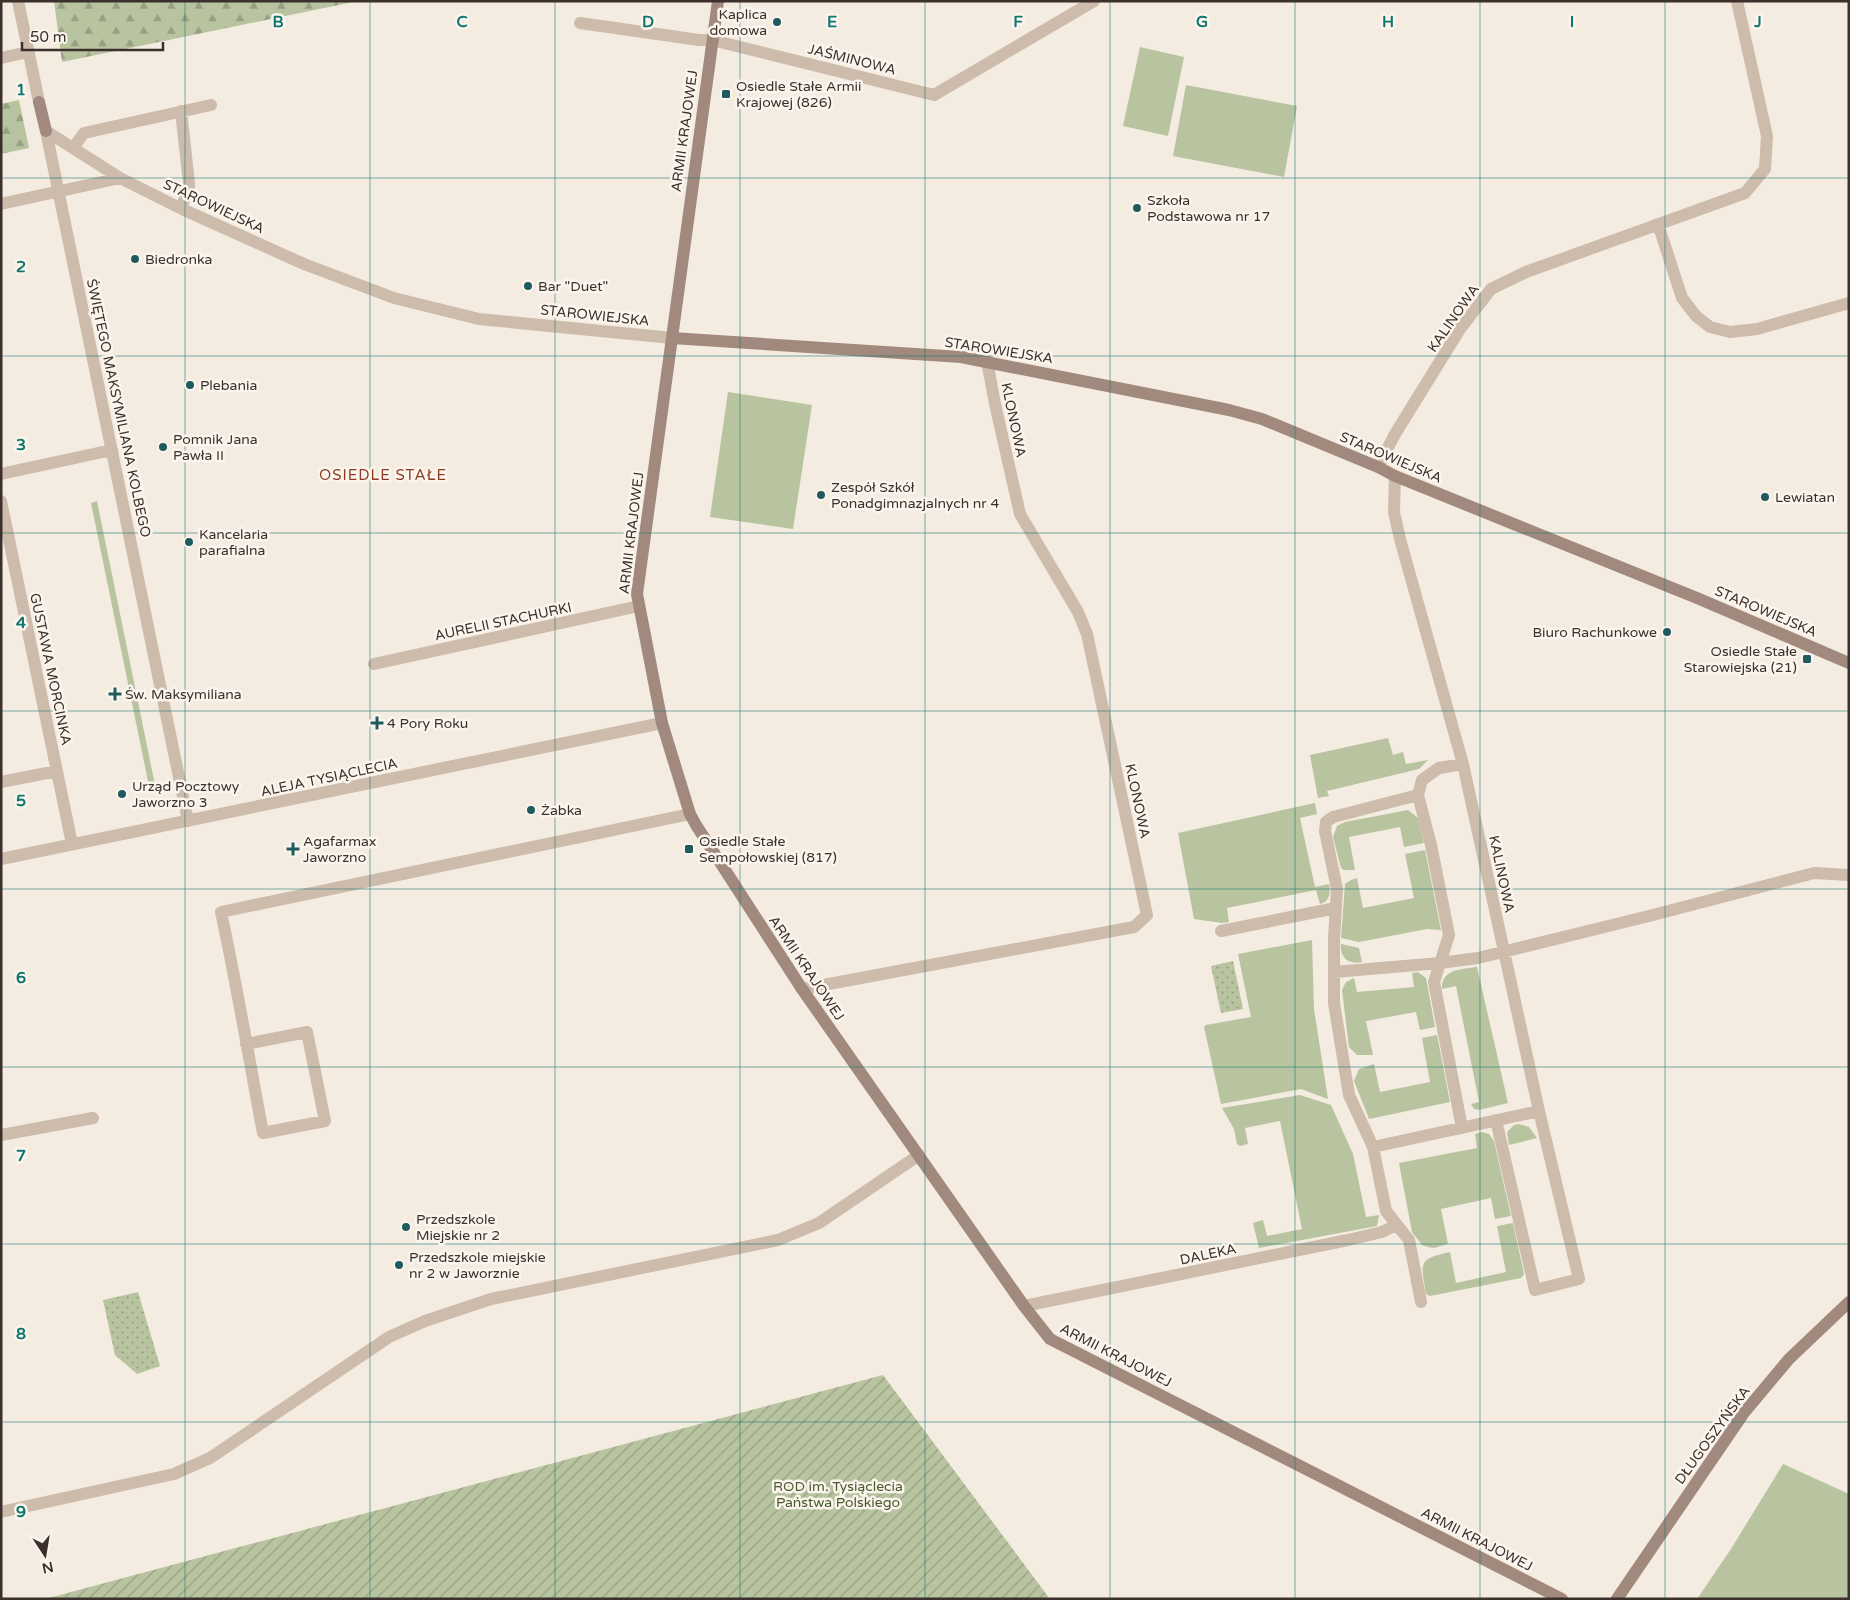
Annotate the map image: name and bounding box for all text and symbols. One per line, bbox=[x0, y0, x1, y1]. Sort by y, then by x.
place label: Kaplica domowa bbox=[710, 6, 767, 39]
text: B bbox=[272, 12, 284, 32]
text: C bbox=[456, 12, 468, 32]
text: D bbox=[642, 12, 654, 32]
text: E bbox=[827, 12, 837, 32]
text: F bbox=[1013, 12, 1023, 32]
text: G bbox=[1196, 12, 1208, 32]
text: H bbox=[1382, 12, 1394, 32]
text: I bbox=[1570, 12, 1574, 32]
text: J bbox=[1753, 12, 1762, 32]
marker: Kaplica domowa bbox=[771, 16, 783, 28]
scale bar bbox=[22, 20, 164, 52]
text: 50 m bbox=[30, 28, 67, 46]
street label: JAŚMINOWA bbox=[806, 40, 898, 79]
street label: ARMII KRAJOWEJ bbox=[668, 69, 701, 193]
place label: Osiedle Stałe Armii Krajowej (826) bbox=[736, 78, 862, 111]
text: 1 bbox=[16, 80, 26, 100]
marker: Osiedle Stałe Armii Krajowej (826) bbox=[720, 88, 732, 100]
street label: STAROWIEJSKA bbox=[161, 176, 267, 237]
place label: Szkoła Podstawowa nr 17 bbox=[1147, 192, 1270, 225]
marker: Szkoła Podstawowa nr 17 bbox=[1131, 202, 1143, 214]
place label: Biedronka bbox=[145, 251, 212, 268]
marker: Biedronka bbox=[129, 253, 141, 265]
text: 2 bbox=[16, 257, 26, 277]
street label: ŚWIĘTEGO MAKSYMILIANA KOLBEGO bbox=[83, 277, 154, 539]
place label: Bar "Duet" bbox=[538, 278, 608, 295]
marker: Bar "Duet" bbox=[522, 280, 534, 292]
street label: KALINOWA bbox=[1424, 281, 1483, 355]
street label: STAROWIEJSKA bbox=[540, 301, 650, 330]
street label: STAROWIEJSKA bbox=[944, 334, 1054, 367]
place label: Plebania bbox=[200, 377, 257, 394]
marker: Plebania bbox=[184, 379, 196, 391]
street label: KLONOWA bbox=[997, 381, 1030, 459]
street label: STAROWIEJSKA bbox=[1337, 428, 1444, 487]
place label: Pomnik Jana Pawła II bbox=[173, 431, 258, 464]
text: 3 bbox=[16, 435, 26, 455]
marker: Pomnik Jana Pawła II bbox=[157, 441, 169, 453]
district label: OSIEDLE STAŁE bbox=[319, 466, 447, 484]
street label: ARMII KRAJOWEJ bbox=[616, 471, 647, 595]
place label: Zespół Szkół Ponadgimnazjalnych nr 4 bbox=[831, 479, 999, 512]
marker: Zespół Szkół Ponadgimnazjalnych nr 4 bbox=[815, 489, 827, 501]
place label: Lewiatan bbox=[1775, 489, 1835, 506]
marker: Lewiatan bbox=[1759, 491, 1771, 503]
place label: Kancelaria parafialna bbox=[199, 526, 268, 559]
marker: Kancelaria parafialna bbox=[183, 536, 195, 548]
street label: STAROWIEJSKA bbox=[1712, 582, 1819, 641]
street label: GUSTAWA MORCINKA bbox=[26, 592, 75, 747]
street label: AURELII STACHURKI bbox=[433, 599, 573, 644]
text: 4 bbox=[16, 613, 26, 633]
place label: Biuro Rachunkowe bbox=[1532, 624, 1657, 641]
marker: Biuro Rachunkowe bbox=[1661, 626, 1673, 638]
place label: Osiedle Stałe Starowiejska (21) bbox=[1684, 643, 1797, 676]
marker: Osiedle Stałe Starowiejska (21) bbox=[1801, 653, 1813, 665]
place label: Św. Maksymiliana bbox=[125, 686, 242, 703]
marker: Św. Maksymiliana bbox=[109, 688, 121, 700]
place label: 4 Pory Roku bbox=[387, 715, 468, 732]
marker: 4 Pory Roku bbox=[371, 717, 383, 729]
street label: ALEJA TYSIĄCLECIA bbox=[259, 755, 399, 800]
street label: KLONOWA bbox=[1121, 762, 1154, 840]
place label: Urząd Pocztowy Jaworzno 3 bbox=[132, 778, 240, 811]
marker: Urząd Pocztowy Jaworzno 3 bbox=[116, 788, 128, 800]
text: 5 bbox=[16, 791, 26, 811]
place label: Żabka bbox=[541, 802, 582, 819]
marker: Żabka bbox=[525, 804, 537, 816]
place label: Agafarmax Jaworzno bbox=[303, 833, 376, 866]
place label: Osiedle Stałe Sempołowskiej (817) bbox=[699, 833, 837, 866]
street label: KALINOWA bbox=[1485, 834, 1518, 914]
marker: Agafarmax Jaworzno bbox=[287, 843, 299, 855]
marker: Osiedle Stałe Sempołowskiej (817) bbox=[683, 843, 695, 855]
street label: ARMII KRAJOWEJ bbox=[765, 913, 848, 1024]
text: 6 bbox=[16, 968, 26, 988]
text: 7 bbox=[16, 1146, 26, 1166]
place label: Przedszkole Miejskie nr 2 bbox=[416, 1211, 500, 1244]
marker: Przedszkole Miejskie nr 2 bbox=[400, 1221, 412, 1233]
street label: DALEKA bbox=[1178, 1240, 1238, 1269]
place label: Przedszkole miejskie nr 2 w Jaworznie bbox=[409, 1249, 546, 1282]
marker: Przedszkole miejskie nr 2 w Jaworznie bbox=[393, 1259, 405, 1271]
street label: ARMII KRAJOWEJ bbox=[1057, 1320, 1174, 1391]
text: 8 bbox=[16, 1324, 26, 1344]
street label: DŁUGOSZYŃSKA bbox=[1671, 1383, 1754, 1488]
park label: ROD im. Tysiąclecia Państwa Polskiego bbox=[773, 1478, 903, 1511]
text: 9 bbox=[16, 1502, 26, 1522]
street label: ARMII KRAJOWEJ bbox=[1418, 1504, 1535, 1575]
north arrow bbox=[20, 1530, 70, 1580]
text: N bbox=[40, 1558, 55, 1577]

